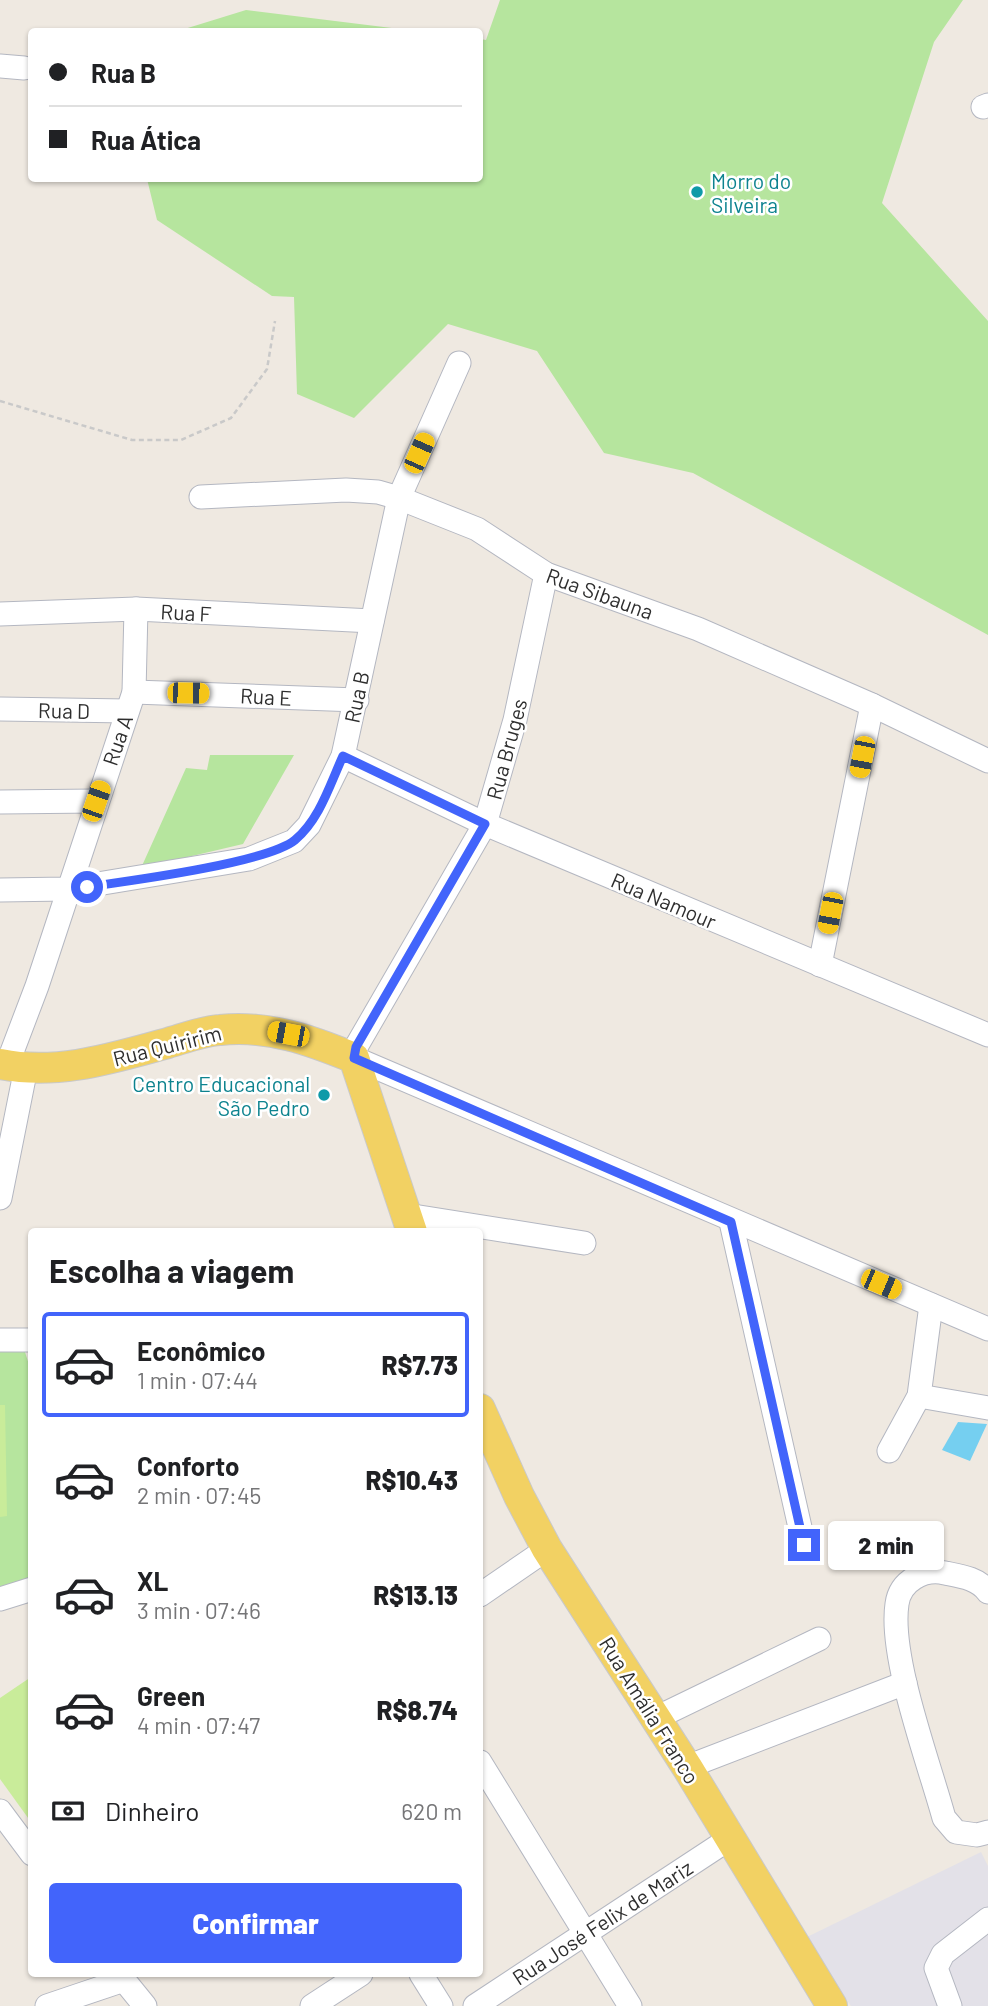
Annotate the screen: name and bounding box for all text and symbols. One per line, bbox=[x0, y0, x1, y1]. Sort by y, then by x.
text: Rua B bbox=[91, 57, 156, 88]
text: Rua Ática bbox=[91, 124, 201, 155]
place label: Morro do Silveira bbox=[711, 168, 791, 217]
marker: Morro do Silveira bbox=[689, 184, 705, 200]
car bbox=[401, 430, 438, 476]
street label: Rua Sibauna bbox=[543, 562, 657, 624]
street label: Rua F bbox=[160, 598, 212, 626]
street label: Rua B bbox=[338, 669, 374, 725]
car bbox=[167, 682, 210, 704]
street label: Rua E bbox=[240, 682, 292, 710]
street label: Rua Bruges bbox=[481, 696, 531, 802]
street label: Rua D bbox=[38, 697, 90, 723]
street label: Rua A bbox=[97, 711, 137, 769]
car bbox=[848, 734, 877, 780]
car bbox=[80, 778, 113, 824]
street label: Rua Namour bbox=[608, 867, 721, 933]
route start bbox=[71, 871, 103, 903]
car bbox=[816, 890, 845, 936]
street label: Rua Quiririm bbox=[110, 1019, 224, 1071]
car bbox=[266, 1020, 311, 1048]
place label: Centro Educacional São Pedro bbox=[132, 1071, 310, 1120]
marker: Centro Educacional São Pedro bbox=[316, 1087, 332, 1103]
text: Escolha a viagem bbox=[49, 1251, 294, 1289]
car bbox=[858, 1266, 905, 1302]
icon: car bbox=[53, 1333, 116, 1396]
text: Econômico bbox=[137, 1335, 266, 1366]
text: R$7.73 bbox=[382, 1349, 458, 1380]
text: 1 min · 07:44 bbox=[137, 1366, 258, 1394]
icon: car bbox=[53, 1448, 116, 1511]
text: Conforto bbox=[137, 1450, 240, 1481]
text: R$10.43 bbox=[366, 1464, 458, 1495]
text: 2 min · 07:45 bbox=[137, 1481, 261, 1509]
callout: 2 min bbox=[828, 1520, 944, 1570]
route end bbox=[788, 1529, 820, 1561]
text: 2 min bbox=[858, 1531, 914, 1559]
icon: car bbox=[53, 1563, 116, 1626]
text: XL bbox=[137, 1565, 168, 1596]
text: R$13.13 bbox=[373, 1579, 458, 1610]
text: 3 min · 07:46 bbox=[137, 1596, 261, 1624]
street label: Rua Amália Franco bbox=[595, 1632, 705, 1788]
icon: car bbox=[53, 1678, 116, 1741]
text: Green bbox=[137, 1680, 205, 1711]
text: R$8.74 bbox=[377, 1694, 458, 1725]
text: 4 min · 07:47 bbox=[137, 1711, 260, 1739]
icon: cash bbox=[49, 1792, 87, 1830]
text: Dinheiro bbox=[105, 1795, 200, 1826]
text: 620 m bbox=[401, 1797, 462, 1825]
street label: Rua José Felix de Mariz bbox=[507, 1854, 697, 1990]
button: Confirmar bbox=[49, 1883, 462, 1963]

